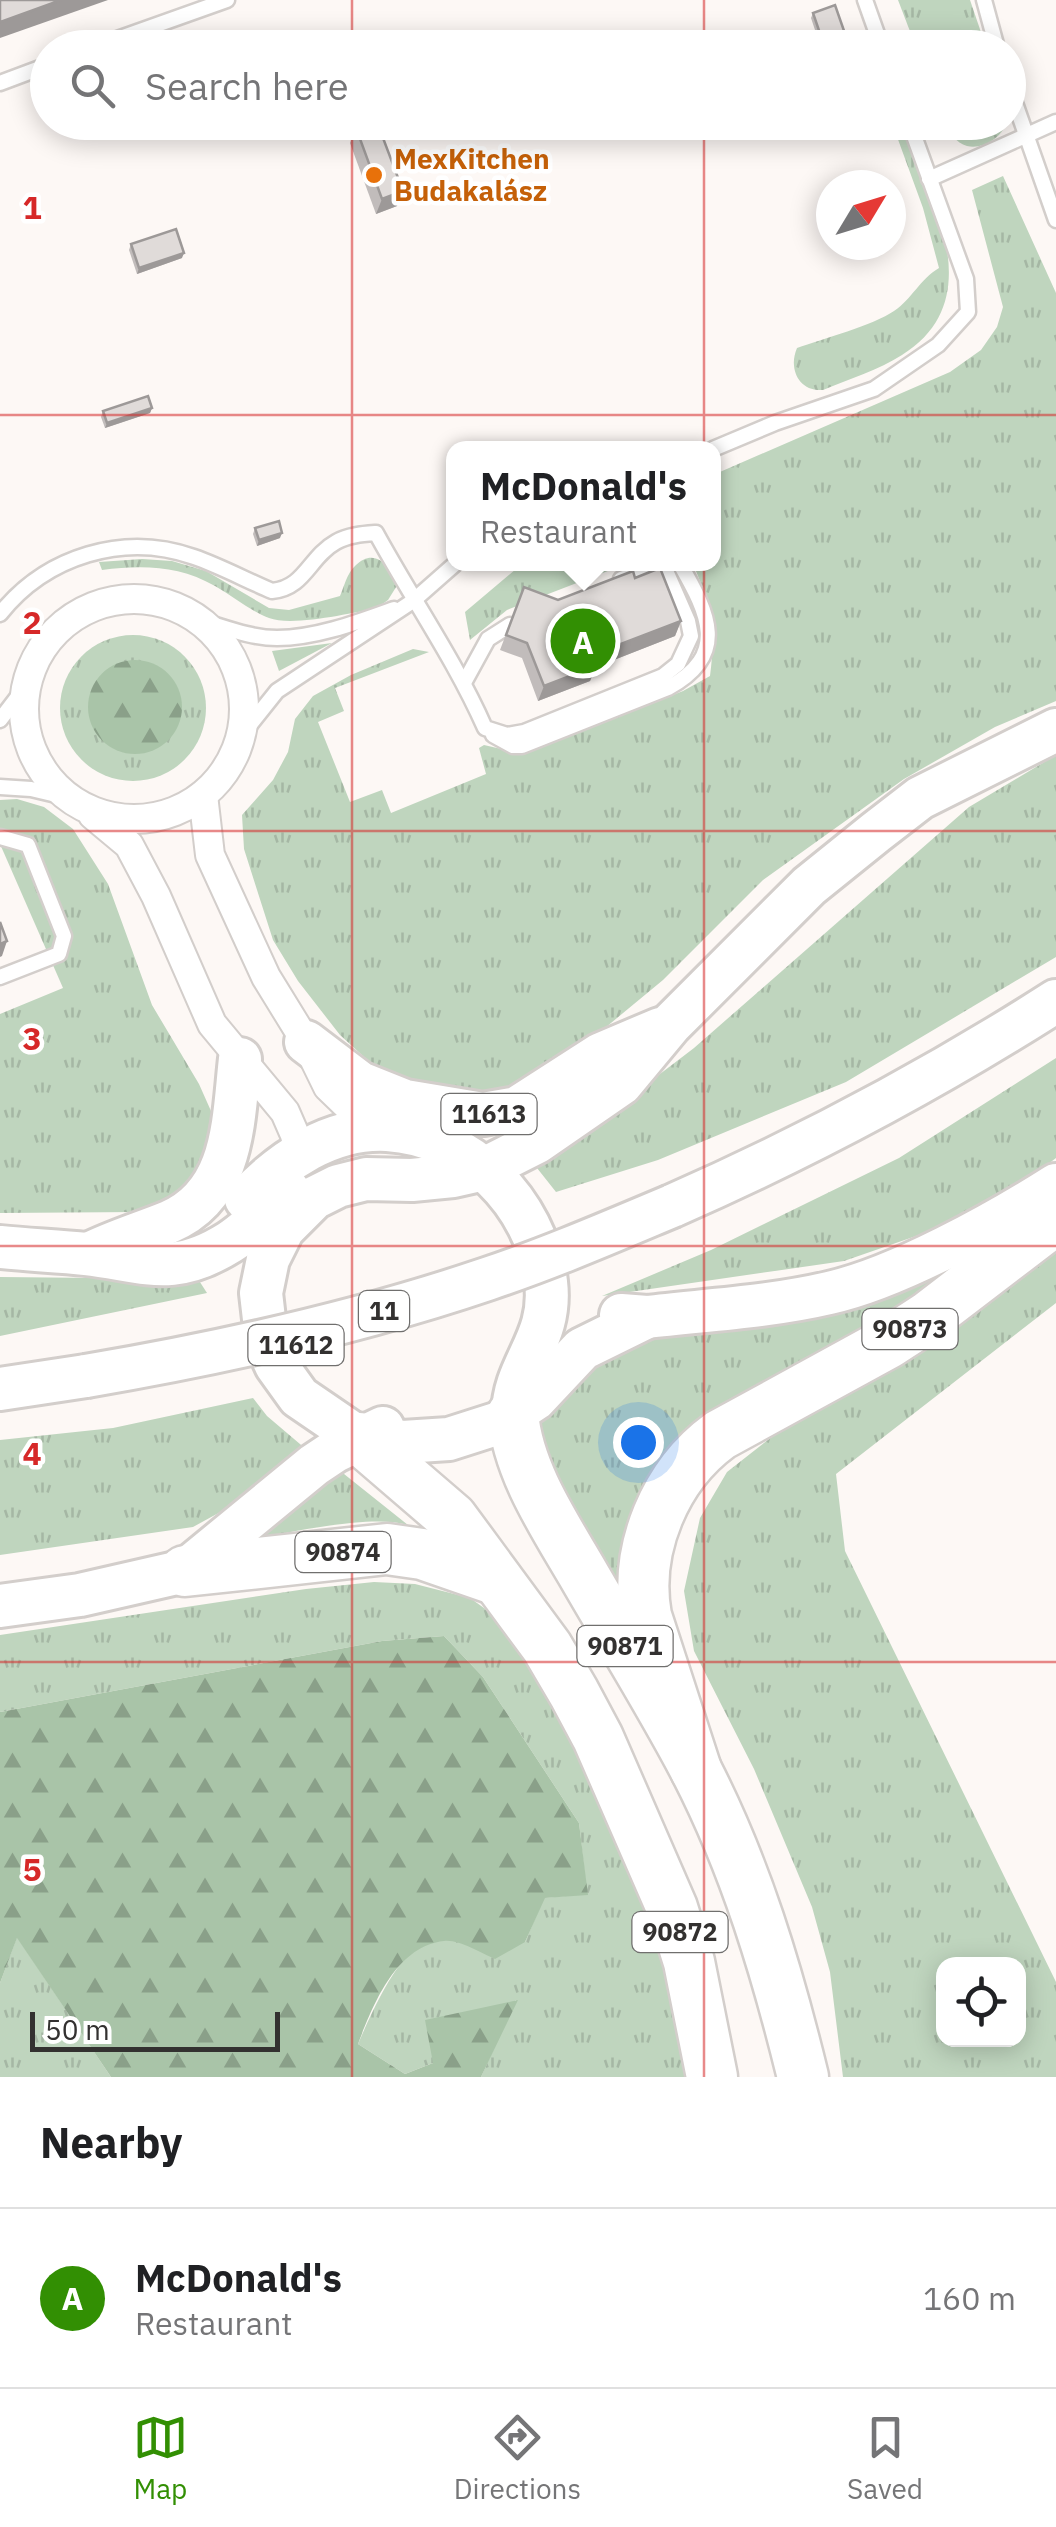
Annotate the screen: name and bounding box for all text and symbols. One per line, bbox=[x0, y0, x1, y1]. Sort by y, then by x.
search box bbox=[30, 30, 1026, 140]
icon: search bbox=[65, 58, 120, 113]
text: Search here bbox=[145, 61, 349, 110]
place label: MexKitchen Budakalász bbox=[394, 140, 550, 209]
marker: MexKitchen Budakalász bbox=[363, 164, 385, 186]
north arrow bbox=[816, 170, 906, 260]
text: 1 bbox=[22, 186, 42, 228]
popup bbox=[446, 441, 721, 571]
text: McDonald's bbox=[480, 461, 687, 510]
text: Restaurant bbox=[480, 510, 638, 552]
text: 2 bbox=[22, 601, 42, 643]
pin: A bbox=[550, 604, 616, 678]
text: 3 bbox=[22, 1017, 42, 1059]
road number: 11613 bbox=[442, 1094, 536, 1134]
road number: 11 bbox=[359, 1291, 409, 1331]
road number: 90873 bbox=[862, 1309, 958, 1349]
road number: 11612 bbox=[248, 1325, 344, 1365]
your location bbox=[613, 1417, 664, 1468]
text: 4 bbox=[22, 1432, 42, 1474]
road number: 90874 bbox=[296, 1532, 390, 1572]
road number: 90871 bbox=[578, 1626, 672, 1666]
text: 5 bbox=[22, 1848, 42, 1890]
road number: 90872 bbox=[632, 1912, 728, 1952]
map controls bbox=[936, 1957, 1026, 2047]
button: locate bbox=[936, 1957, 1026, 2047]
scale bar bbox=[30, 2007, 280, 2052]
text: 50 m bbox=[45, 2011, 110, 2048]
text: Nearby bbox=[40, 2115, 182, 2170]
text: McDonald's bbox=[135, 2253, 342, 2302]
text: A bbox=[62, 2277, 83, 2319]
text: 160 m bbox=[923, 2277, 1016, 2319]
text: Restaurant bbox=[135, 2302, 293, 2344]
tab: Map bbox=[133, 2410, 188, 2507]
tab: Directions bbox=[454, 2410, 581, 2507]
tab: Saved bbox=[847, 2410, 923, 2507]

